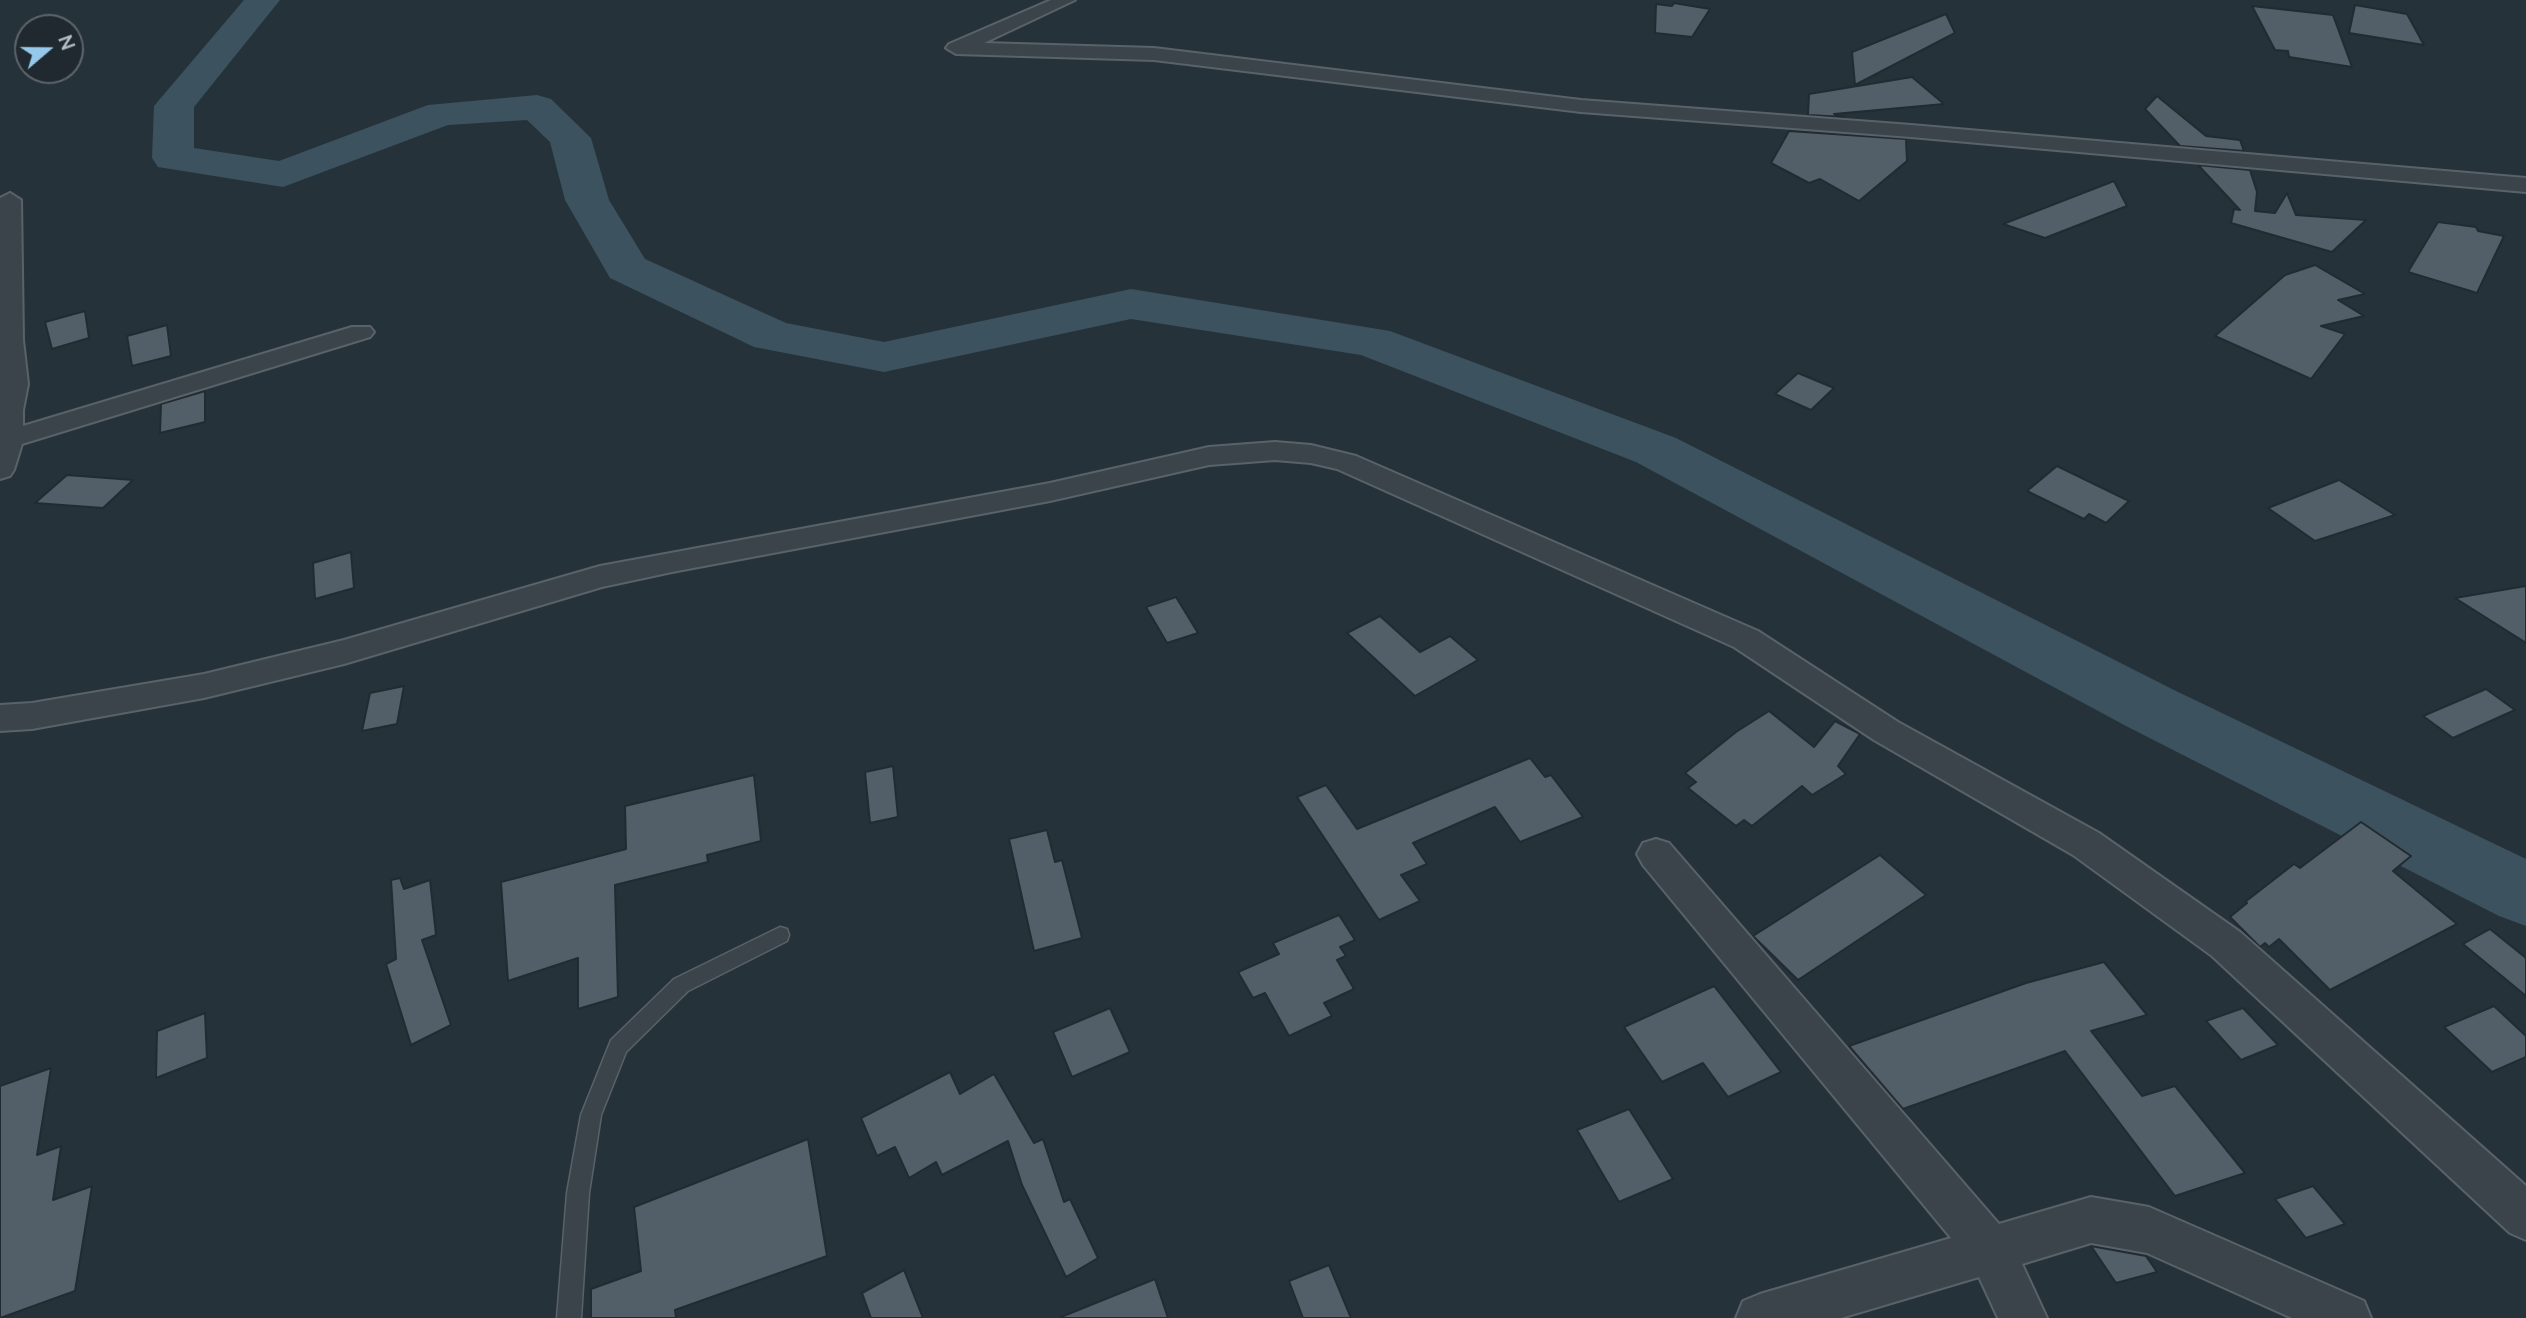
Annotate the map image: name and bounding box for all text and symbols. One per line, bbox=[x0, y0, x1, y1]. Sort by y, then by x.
north arrow bbox=[14, 14, 84, 84]
text: N bbox=[53, 32, 81, 53]

